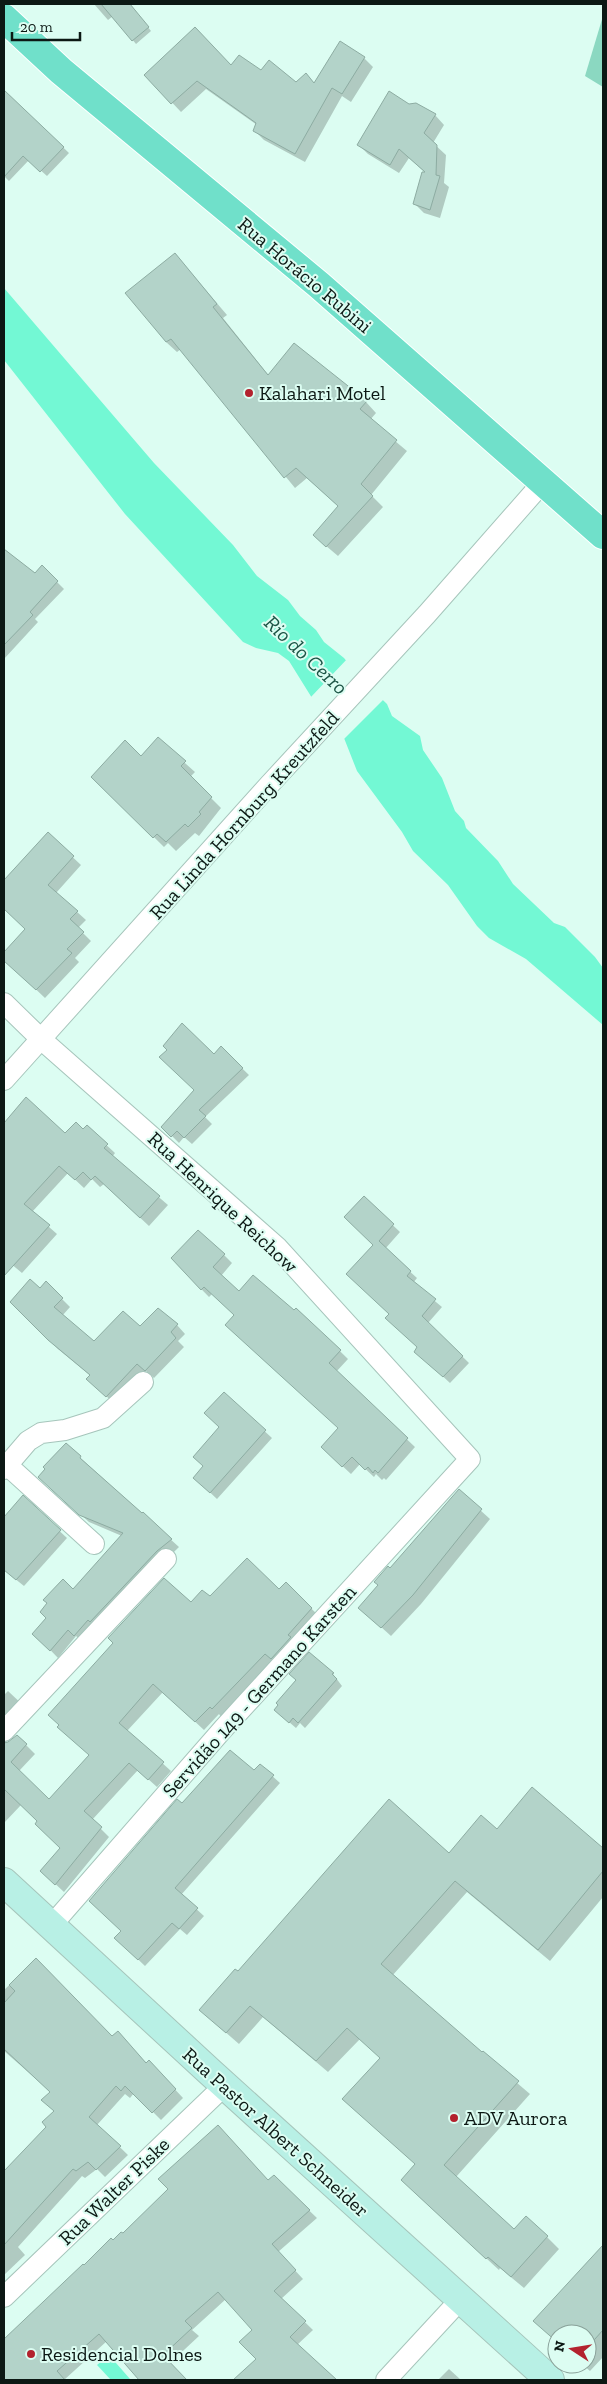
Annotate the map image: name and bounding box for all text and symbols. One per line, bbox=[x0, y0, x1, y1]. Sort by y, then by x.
scale bar bbox=[12, 10, 80, 42]
text: 20 m bbox=[20, 18, 53, 36]
street label: Rua Horácio Rubini bbox=[233, 212, 377, 338]
place label: Kalahari Motel bbox=[259, 381, 385, 405]
marker: Kalahari Motel bbox=[243, 387, 255, 399]
water label: Rio do Cerro bbox=[259, 610, 353, 700]
street label: Rua Linda Hornburg Kreutzfeld bbox=[144, 706, 344, 924]
street label: Rua Henrique Reichow bbox=[143, 1126, 303, 1278]
street label: Servidão 149 - Germano Karsten bbox=[157, 1579, 361, 1802]
street label: Rua Pastor Albert Schneider bbox=[178, 2042, 374, 2222]
place label: ADV Aurora bbox=[464, 2106, 568, 2130]
marker: ADV Aurora bbox=[448, 2112, 460, 2124]
street label: Rua Walter Piske bbox=[54, 2132, 174, 2250]
north arrow bbox=[547, 2324, 597, 2374]
text: N bbox=[550, 2339, 569, 2353]
place label: Residencial Dolnes bbox=[41, 2342, 202, 2366]
marker: Residencial Dolnes bbox=[25, 2348, 37, 2360]

